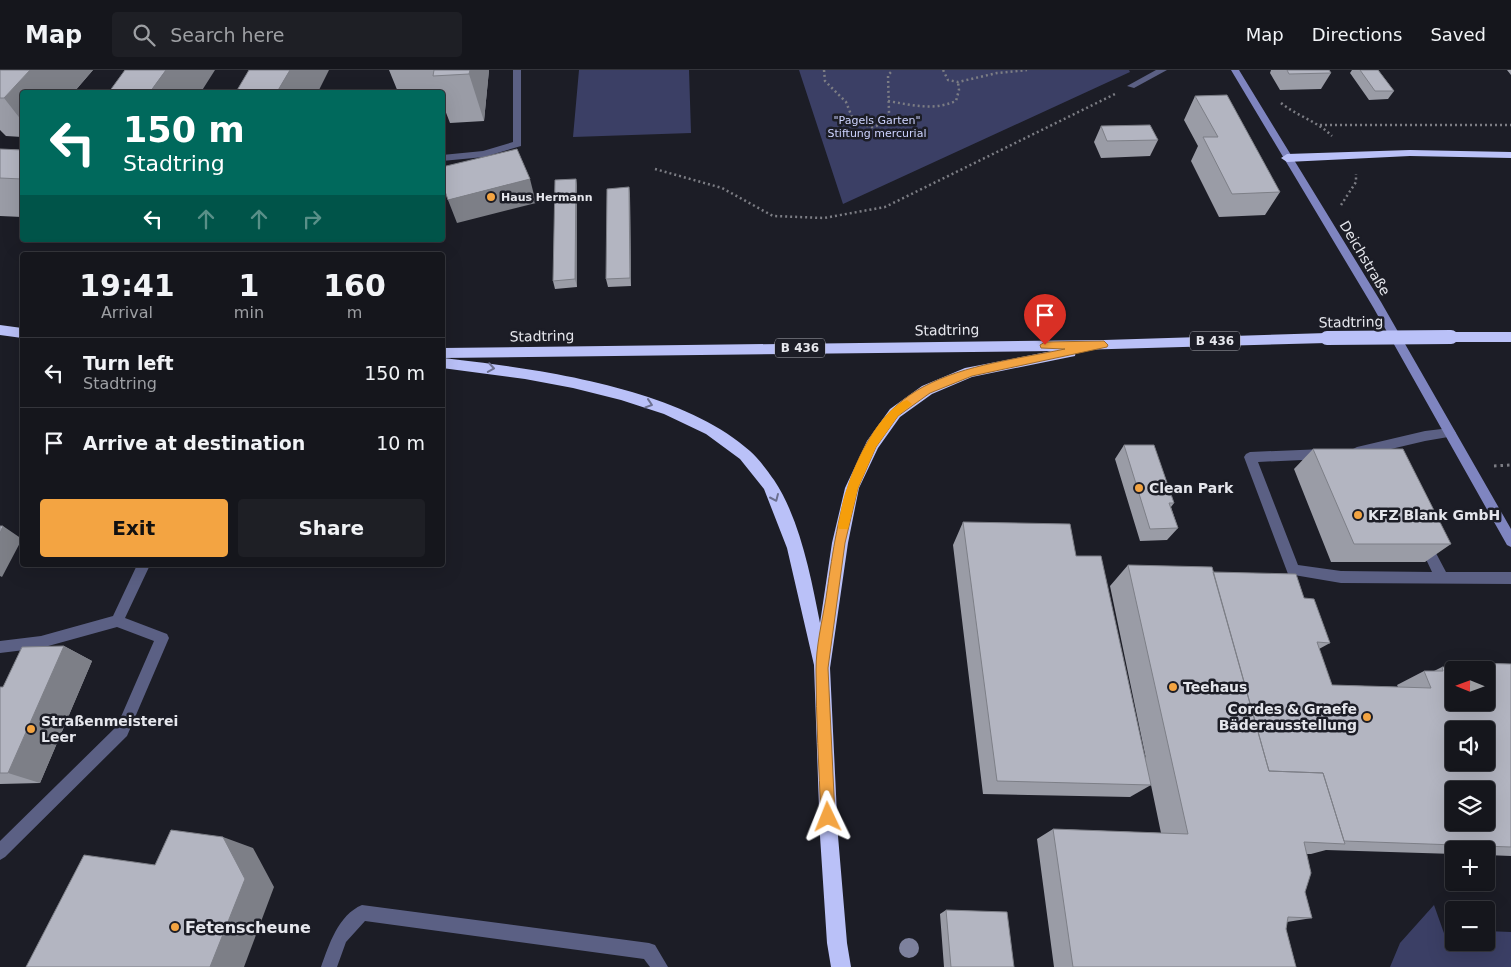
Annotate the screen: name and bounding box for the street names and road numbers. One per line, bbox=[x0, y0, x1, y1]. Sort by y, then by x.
street label: Deichstraße bbox=[1336, 218, 1394, 298]
street label: Stadtring bbox=[1318, 313, 1384, 331]
street label: Stadtring bbox=[914, 321, 980, 339]
street label: Stadtring bbox=[509, 327, 575, 345]
road number: B 436 bbox=[1190, 332, 1240, 350]
road number: B 436 bbox=[775, 338, 825, 358]

